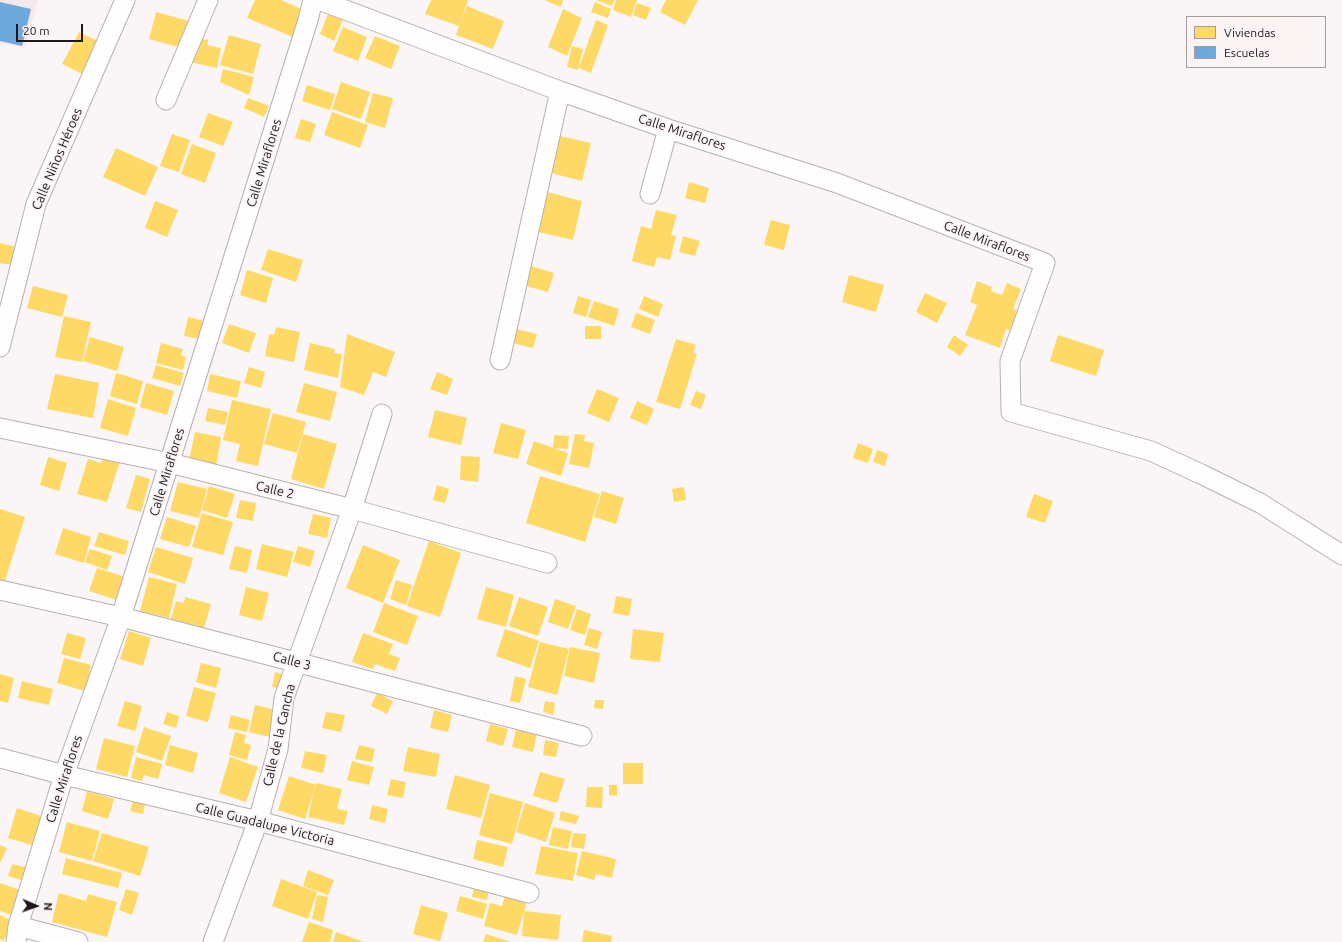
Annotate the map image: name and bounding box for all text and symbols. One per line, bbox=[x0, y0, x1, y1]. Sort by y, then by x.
scale bar bbox=[18, 16, 85, 42]
legend bbox=[1186, 16, 1326, 68]
text: 20 m bbox=[23, 24, 50, 37]
text: Viviendas bbox=[1224, 26, 1276, 39]
text: Escuelas bbox=[1224, 46, 1270, 59]
street label: Calle Niños Héroes bbox=[28, 106, 86, 212]
street label: Calle Miraflores bbox=[636, 110, 728, 154]
street label: Calle Miraflores bbox=[243, 117, 285, 209]
street label: Calle Miraflores bbox=[942, 217, 1032, 265]
street label: Calle Miraflores bbox=[146, 426, 188, 518]
street label: Calle 2 bbox=[254, 478, 296, 502]
street label: Calle 3 bbox=[271, 648, 313, 674]
street label: Calle de la Cancha bbox=[260, 682, 298, 788]
street label: Calle Miraflores bbox=[42, 733, 86, 825]
street label: Calle Guadalupe Victoria bbox=[194, 799, 336, 849]
north arrow bbox=[16, 886, 56, 926]
text: N bbox=[42, 902, 54, 911]

